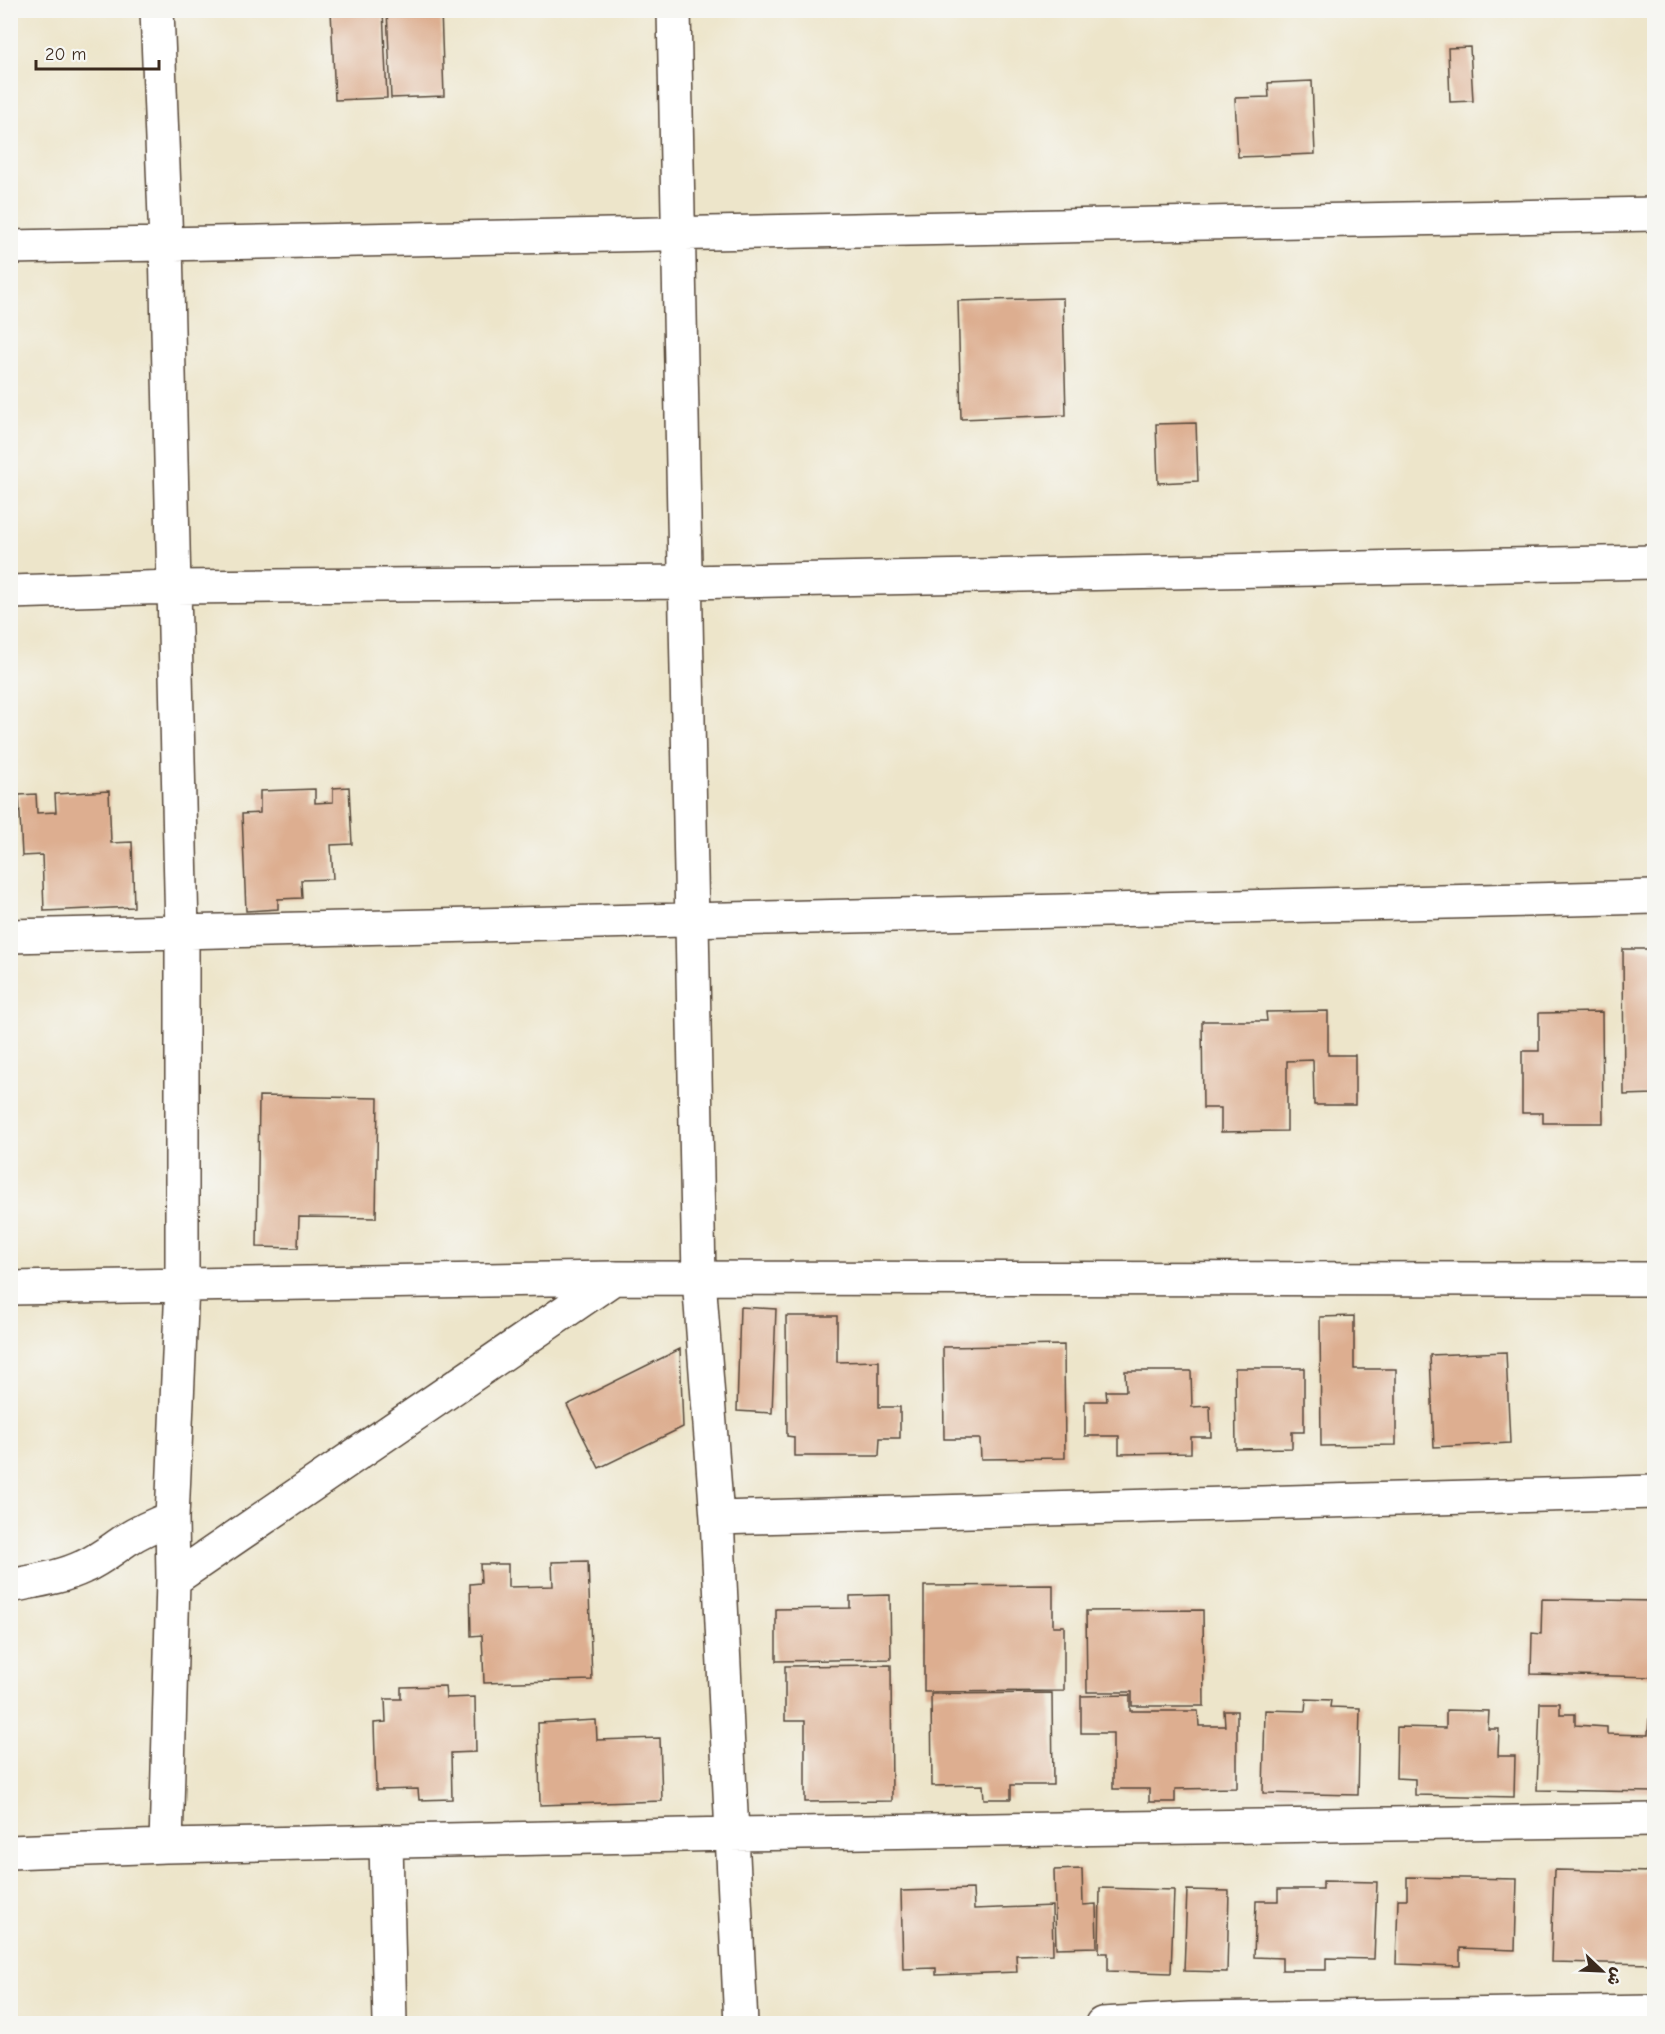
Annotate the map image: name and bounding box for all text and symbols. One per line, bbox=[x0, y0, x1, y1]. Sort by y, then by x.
scale bar bbox=[36, 33, 159, 71]
text: 20 m bbox=[45, 44, 86, 65]
north arrow bbox=[1572, 1941, 1632, 2001]
text: ش bbox=[1603, 1965, 1627, 1988]

